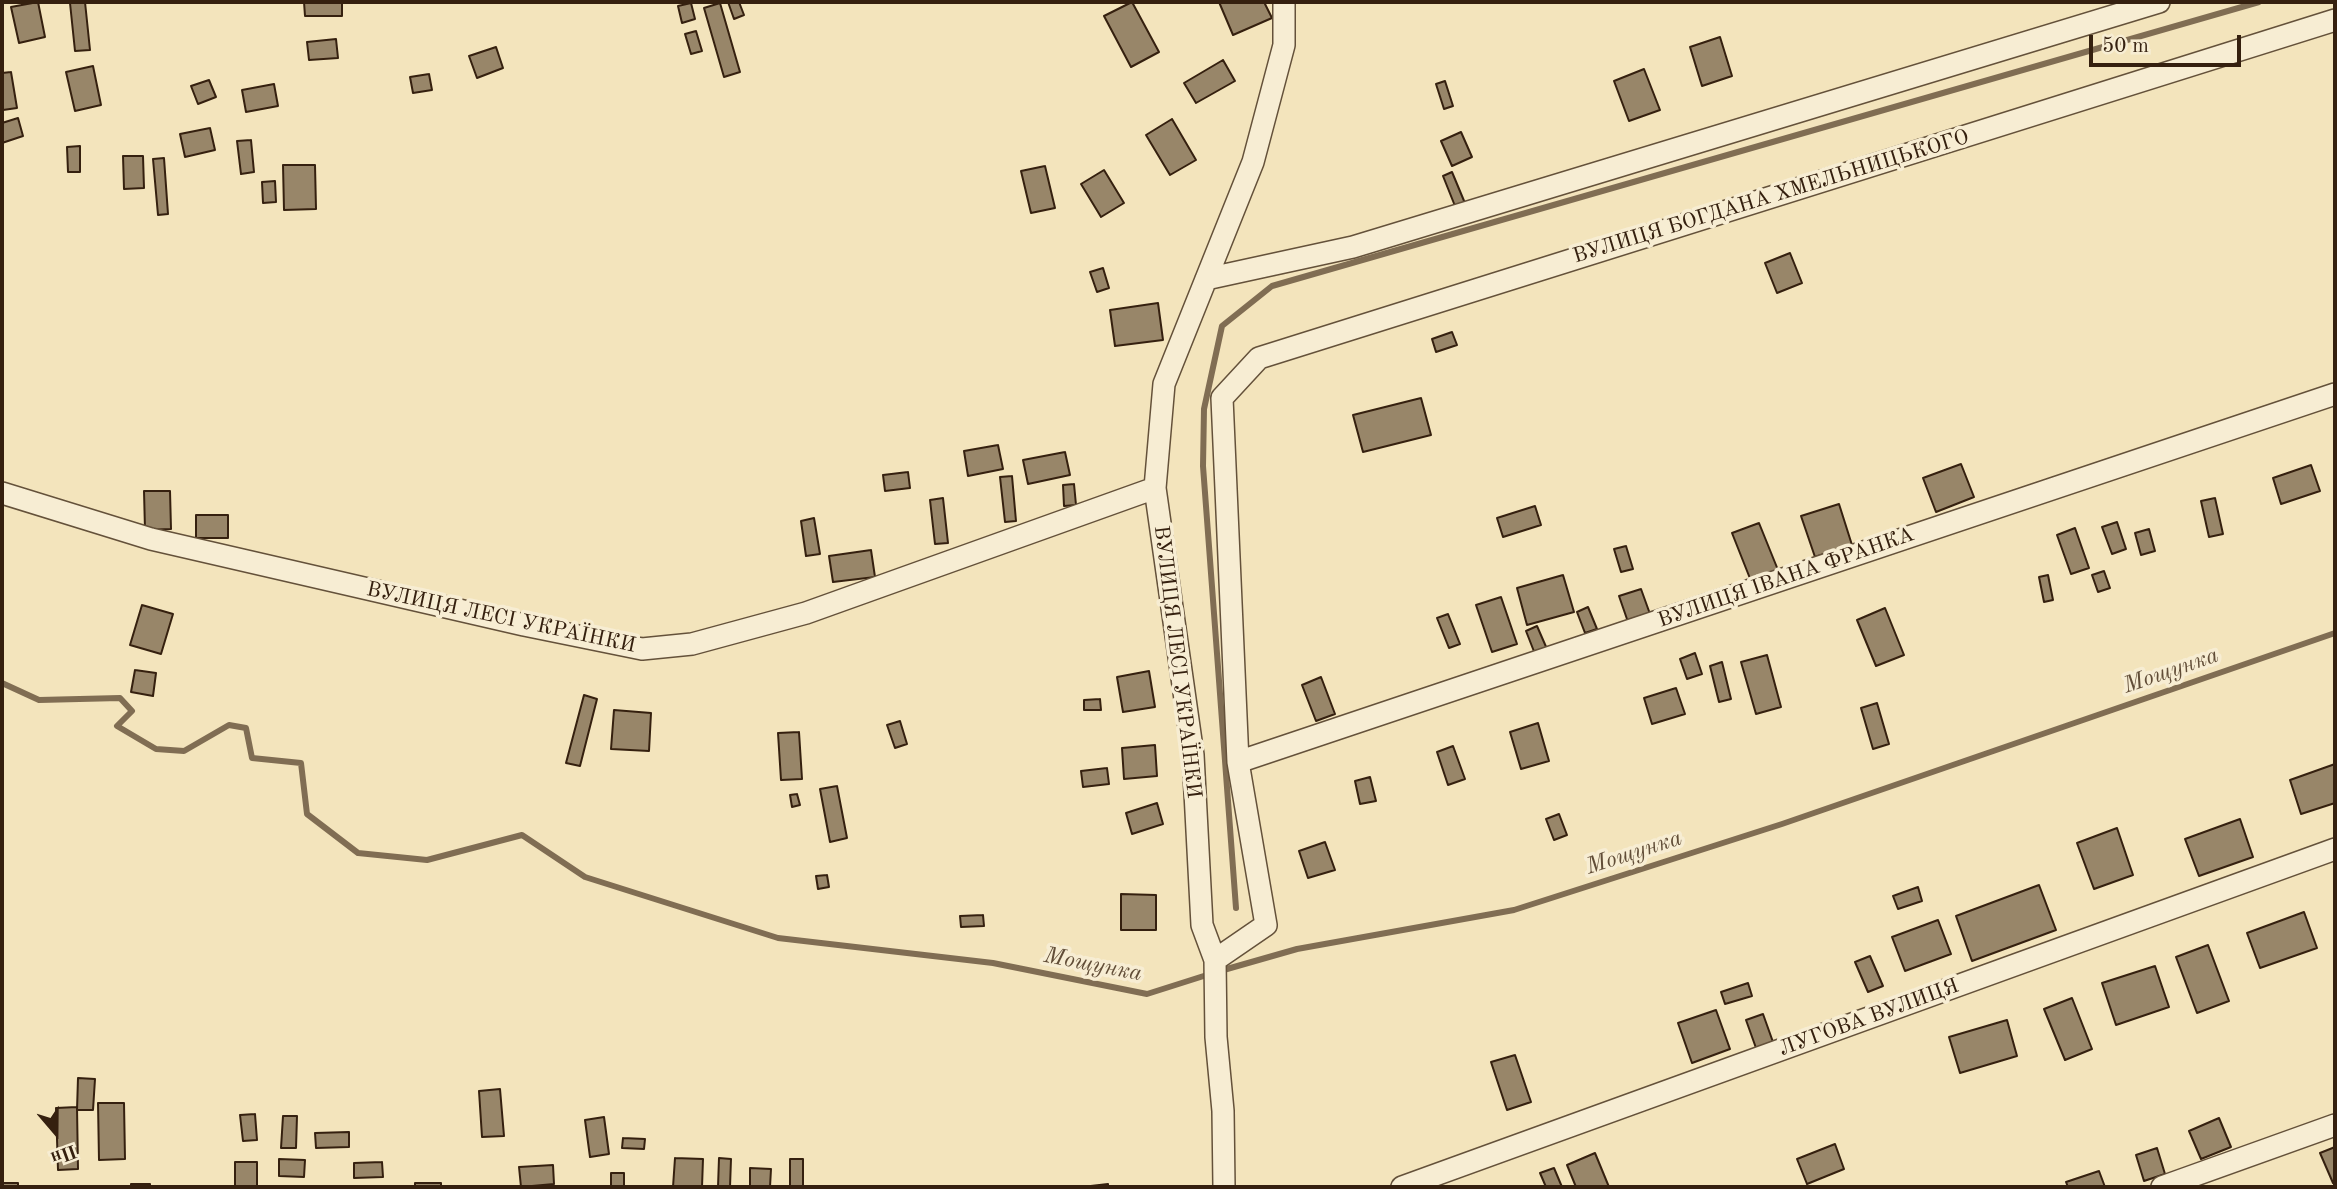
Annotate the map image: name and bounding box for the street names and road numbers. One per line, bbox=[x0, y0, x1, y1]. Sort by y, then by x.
street label: ВУЛИЦЯ БОГДАНА ХМЕЛЬНИЦЬКОГО bbox=[1570, 125, 1972, 269]
street label: ВУЛИЦЯ ІВАНА ФРАНКА bbox=[1655, 522, 1917, 634]
street label: ВУЛИЦЯ ЛЕСІ УКРАЇНКИ bbox=[1148, 524, 1206, 800]
street label: ВУЛИЦЯ ЛЕСІ УКРАЇНКИ bbox=[364, 577, 638, 659]
street label: ЛУГОВА ВУЛИЦЯ bbox=[1776, 974, 1962, 1062]

